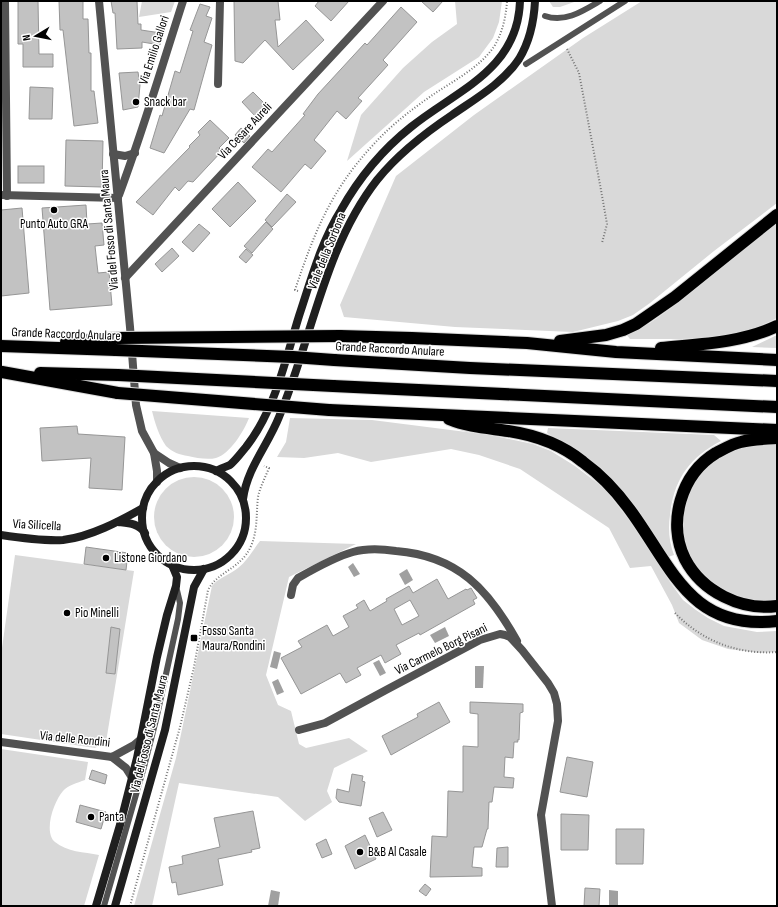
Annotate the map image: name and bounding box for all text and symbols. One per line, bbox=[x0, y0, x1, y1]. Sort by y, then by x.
street label: Via Emilio Gallori bbox=[135, 13, 173, 87]
north arrow bbox=[16, 16, 56, 56]
text: N bbox=[20, 34, 34, 42]
place label: Snack bar bbox=[144, 94, 187, 110]
marker: Snack bar bbox=[131, 97, 141, 107]
street label: Via Cesare Aureli bbox=[215, 99, 275, 163]
street label: Via del Fosso di Santa Maura bbox=[96, 169, 122, 291]
marker: Punto Auto GRA bbox=[49, 205, 59, 215]
street label: Viale della Sorbona bbox=[304, 210, 350, 292]
place label: Punto Auto GRA bbox=[20, 216, 89, 232]
street label: Grande Raccordo Anulare bbox=[11, 324, 121, 344]
street label: Grande Raccordo Anulare bbox=[335, 338, 445, 360]
street label: Via Silicella bbox=[12, 516, 62, 534]
place label: Listone Giordano bbox=[114, 550, 187, 566]
marker: Listone Giordano bbox=[101, 553, 111, 563]
place label: Pio Minelli bbox=[75, 605, 119, 621]
marker: Pio Minelli bbox=[62, 608, 72, 618]
street label: Via Carmelo Borg Pisani bbox=[392, 620, 490, 678]
place label: Fosso Santa Maura/Rondini bbox=[202, 623, 265, 654]
marker: Fosso Santa Maura/Rondini bbox=[189, 633, 199, 643]
street label: Via del Fosso di Santa Maura bbox=[127, 673, 171, 795]
street label: Via delle Rondini bbox=[39, 727, 111, 751]
place label: Panta bbox=[99, 809, 124, 825]
marker: Panta bbox=[86, 812, 96, 822]
place label: B&B Al Casale bbox=[368, 844, 427, 860]
marker: B&B Al Casale bbox=[355, 847, 365, 857]

